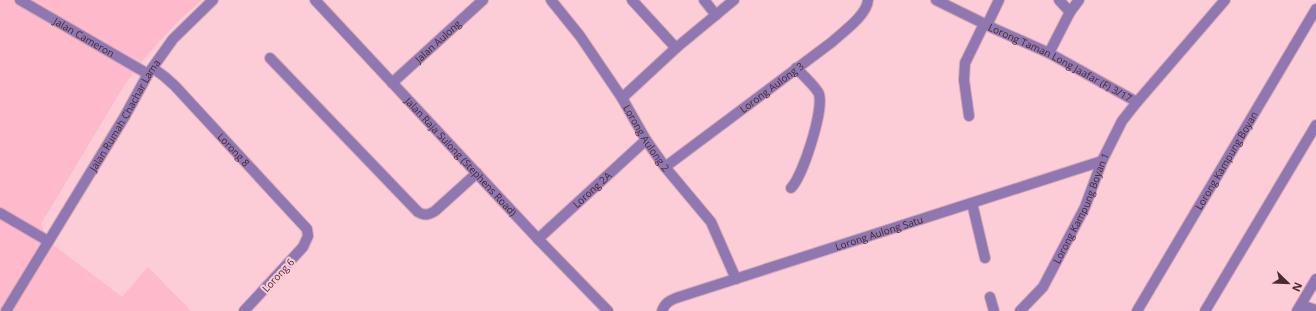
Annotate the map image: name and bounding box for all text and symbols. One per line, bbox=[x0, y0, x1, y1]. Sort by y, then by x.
street label: Jalan Cameron bbox=[50, 13, 117, 60]
street label: Jalan Aulong bbox=[411, 16, 464, 67]
street label: Lorong Taman Long Jaafar (F) 3/17 bbox=[986, 20, 1135, 105]
street label: Jalan Rumah Chachar Lama bbox=[86, 56, 163, 175]
street label: Lorong Aulong 3 bbox=[737, 59, 807, 116]
street label: Jalan Raja Sulong (Stephens Road) bbox=[401, 93, 520, 219]
street label: Lorong Aulong 2 bbox=[620, 102, 673, 175]
street label: Lorong Kampung Boyan bbox=[1192, 109, 1261, 212]
street label: Lorong 8 bbox=[215, 130, 253, 170]
street label: Lorong Kampung Boyan 1 bbox=[1050, 150, 1112, 266]
street label: Lorong 2A bbox=[570, 168, 615, 211]
street label: Lorong Aulong Satu bbox=[833, 212, 925, 253]
street label: Lorong 6 bbox=[259, 255, 297, 295]
north arrow bbox=[1268, 263, 1308, 303]
text: N bbox=[1289, 280, 1306, 294]

